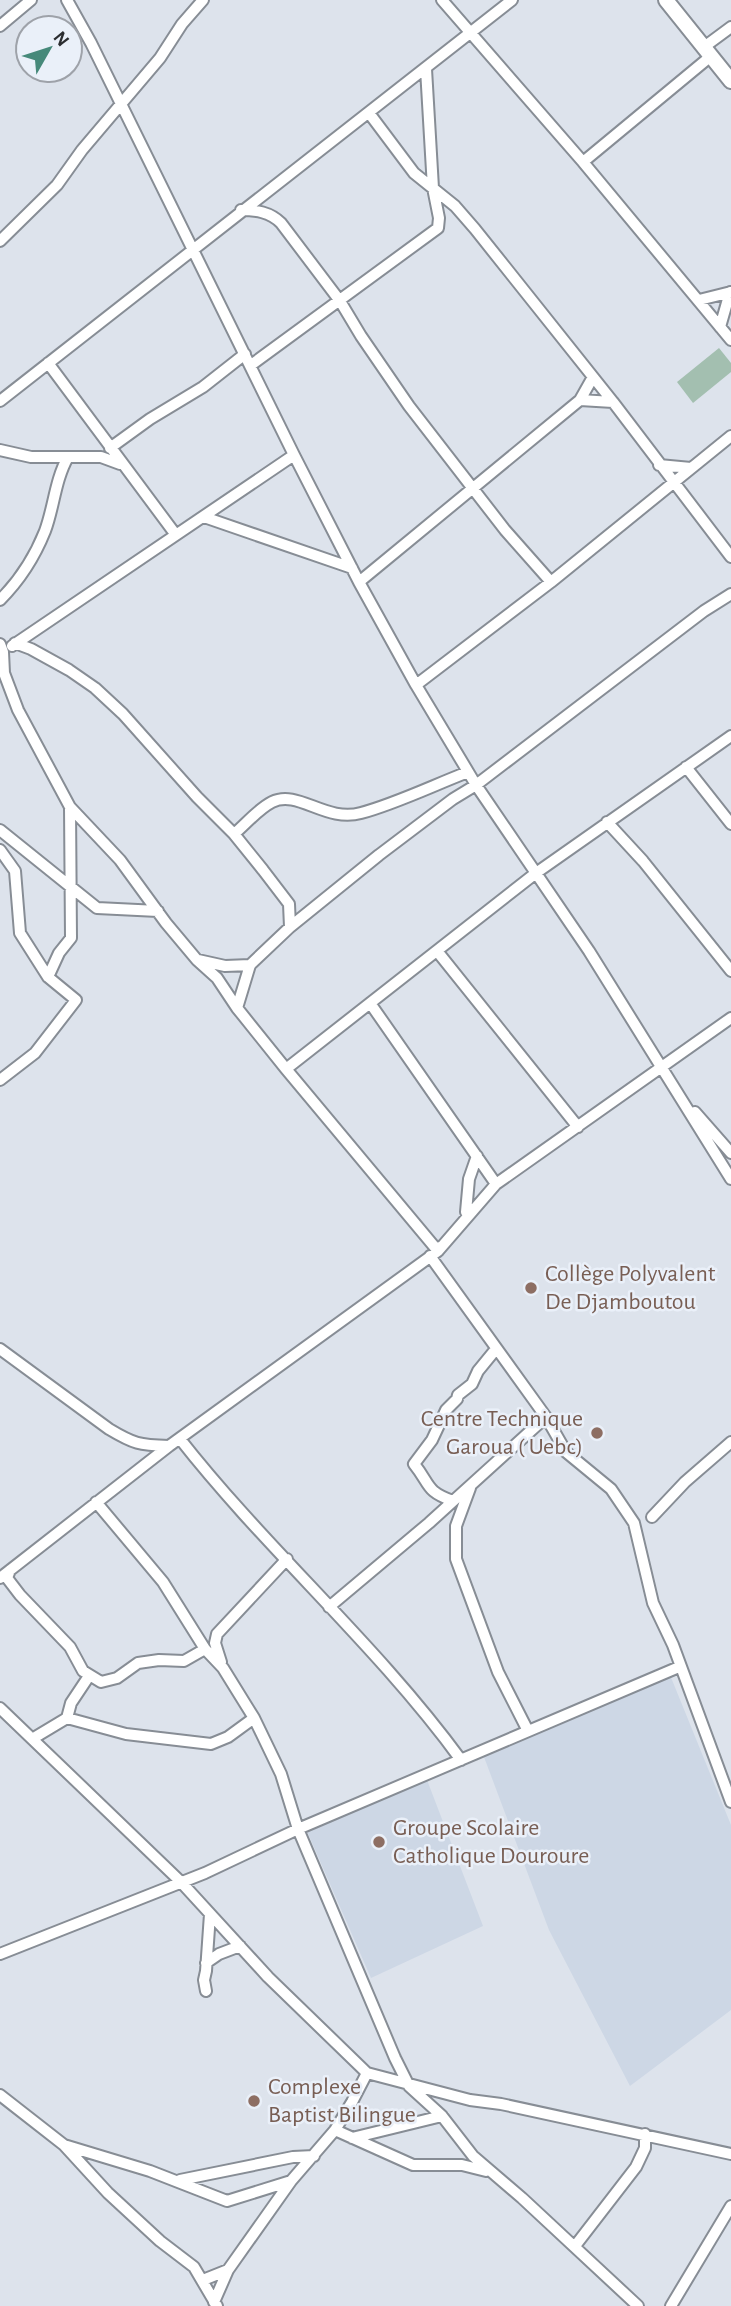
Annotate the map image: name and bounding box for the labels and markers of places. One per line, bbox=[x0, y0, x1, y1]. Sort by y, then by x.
place label: Collège Polyvalent De Djamboutou bbox=[545, 1262, 716, 1314]
marker: Collège Polyvalent De Djamboutou bbox=[523, 1280, 539, 1296]
place label: Centre Technique Garoua ( Uebc) bbox=[421, 1407, 583, 1459]
marker: Centre Technique Garoua ( Uebc) bbox=[589, 1425, 605, 1441]
place label: Groupe Scolaire Catholique Douroure bbox=[393, 1816, 589, 1868]
marker: Groupe Scolaire Catholique Douroure bbox=[371, 1834, 387, 1850]
place label: Complexe Baptist Bilingue bbox=[268, 2075, 416, 2127]
marker: Complexe Baptist Bilingue bbox=[246, 2093, 262, 2109]

